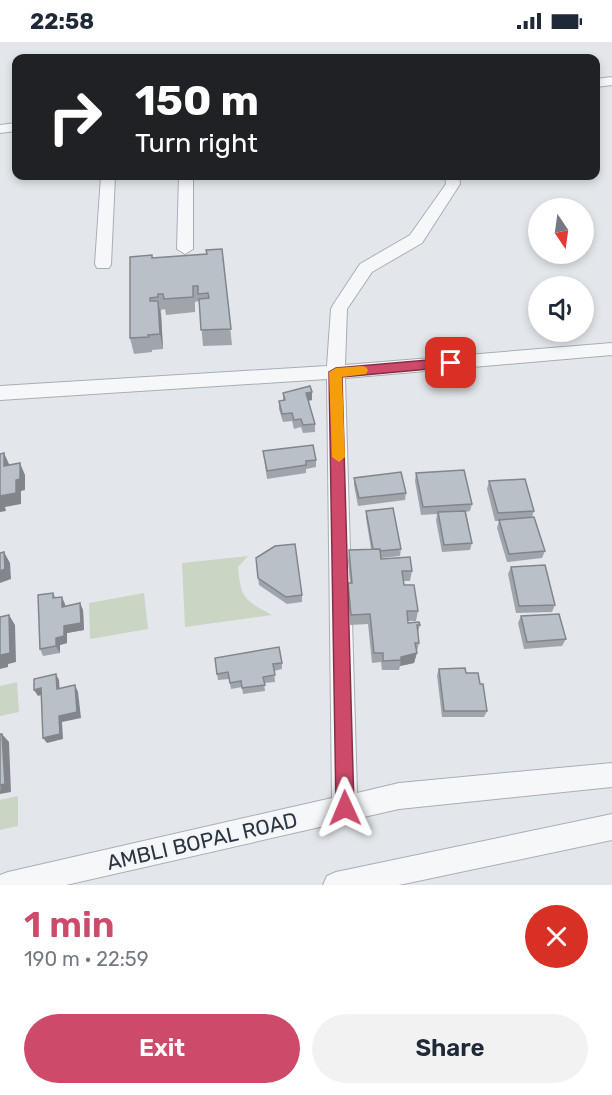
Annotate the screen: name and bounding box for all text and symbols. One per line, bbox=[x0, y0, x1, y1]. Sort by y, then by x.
text: 22:58 bbox=[30, 8, 94, 35]
text: 150 m bbox=[135, 76, 259, 126]
icon: right bbox=[36, 78, 114, 156]
text: Turn right bbox=[135, 127, 258, 159]
north arrow bbox=[528, 198, 594, 264]
map controls bbox=[528, 198, 594, 342]
button: sound bbox=[528, 276, 594, 342]
pin bbox=[425, 337, 476, 388]
icon: arrive bbox=[434, 346, 467, 379]
position arrow bbox=[313, 776, 377, 840]
street label: AMBLI BOPAL ROAD bbox=[104, 807, 300, 875]
text: 1 min bbox=[24, 903, 115, 946]
button: close bbox=[525, 905, 588, 968]
text: 190 m · 22:59 bbox=[24, 947, 149, 971]
button: Exit bbox=[24, 1014, 300, 1083]
button: Share bbox=[312, 1014, 588, 1083]

